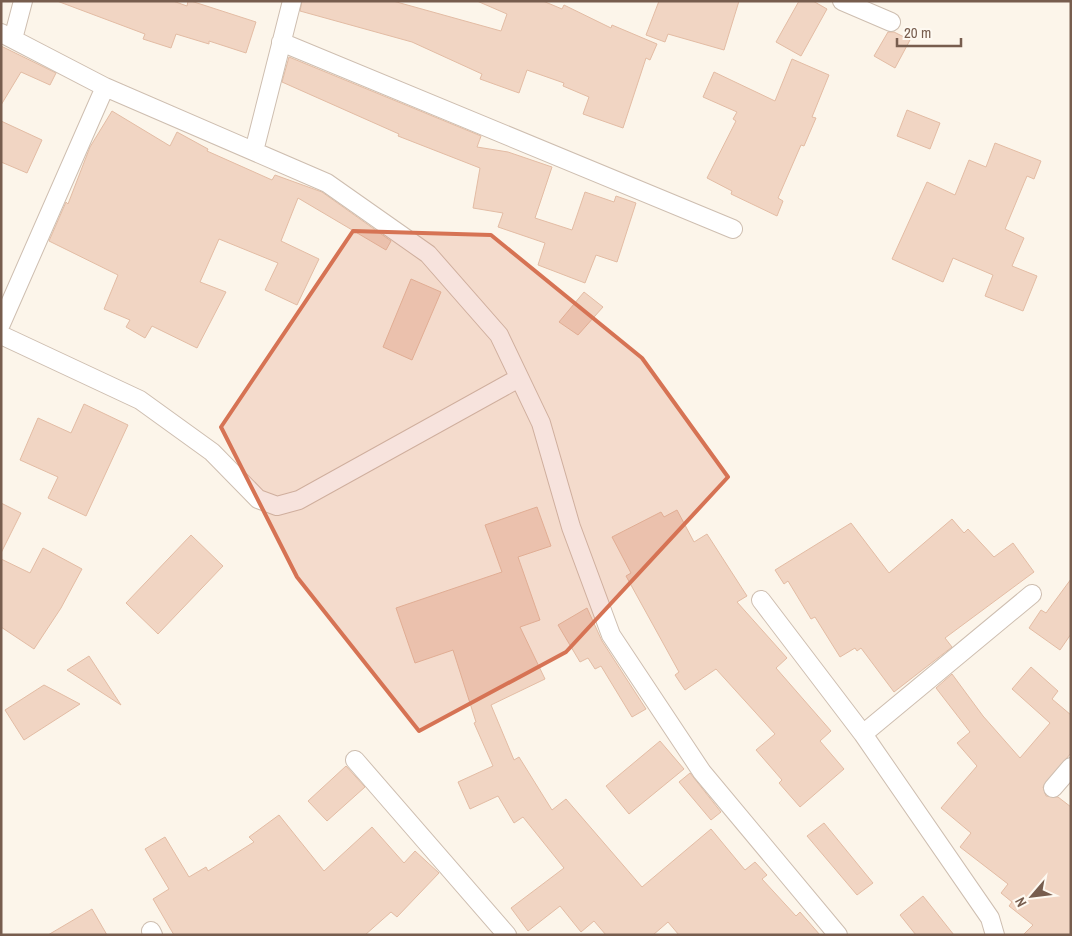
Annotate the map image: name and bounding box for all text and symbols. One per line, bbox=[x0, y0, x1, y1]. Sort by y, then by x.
scale bar bbox=[897, 15, 961, 47]
text: 20 m bbox=[904, 22, 931, 43]
north arrow bbox=[1007, 871, 1057, 921]
text: N bbox=[1011, 894, 1030, 910]

